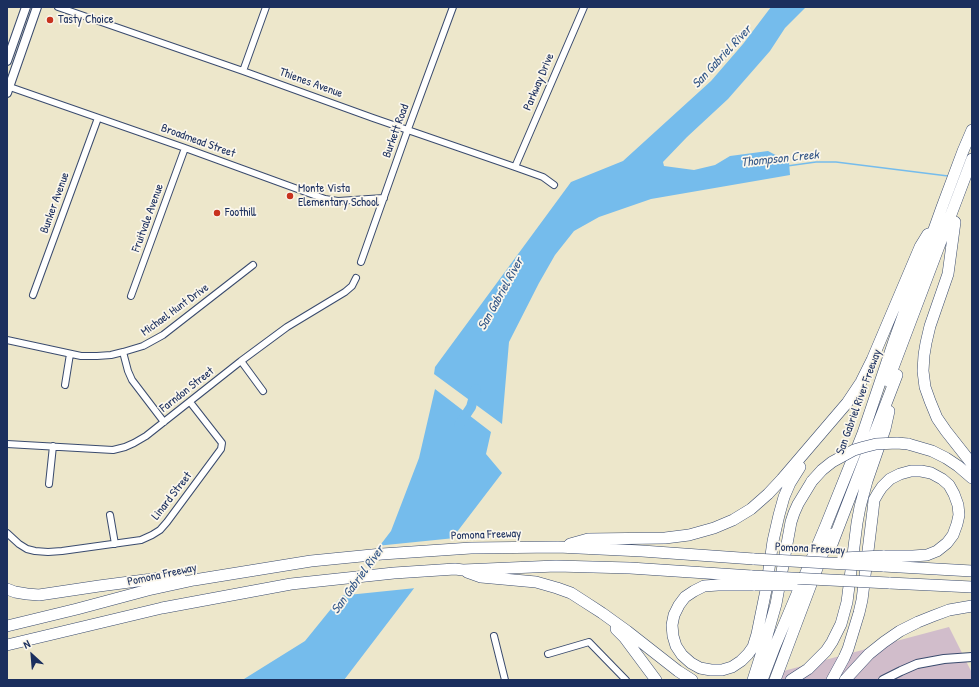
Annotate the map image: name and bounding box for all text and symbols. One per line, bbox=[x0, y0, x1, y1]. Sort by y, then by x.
place label: Tasty Choice bbox=[58, 13, 113, 27]
marker: Tasty Choice bbox=[45, 15, 55, 25]
water label: San Gabriel River bbox=[689, 22, 755, 92]
street label: Parkway Drive bbox=[521, 51, 557, 113]
street label: Thienes Avenue bbox=[277, 65, 345, 101]
street label: Burkett Road bbox=[380, 102, 412, 160]
street label: Broadmead Street bbox=[159, 121, 237, 161]
water label: Thompson Creek bbox=[740, 147, 820, 171]
street label: Bunker Avenue bbox=[37, 171, 73, 235]
street label: Fruitvale Avenue bbox=[129, 182, 167, 254]
place label: Monte Vista Elementary School bbox=[298, 182, 379, 210]
marker: Monte Vista Elementary School bbox=[285, 191, 295, 201]
place label: Foothill bbox=[225, 206, 256, 220]
marker: Foothill bbox=[212, 208, 222, 218]
water label: San Gabriel River bbox=[475, 255, 527, 333]
street label: Michael Hunt Drive bbox=[138, 281, 212, 339]
street label: San Gabriel River Freeway bbox=[833, 347, 885, 457]
street label: Farndon Street bbox=[157, 364, 217, 416]
street label: Linard Street bbox=[149, 469, 195, 523]
street label: Pomona Freeway bbox=[451, 527, 521, 543]
street label: Pomona Freeway bbox=[774, 540, 846, 558]
water label: San Gabriel River bbox=[328, 543, 388, 617]
street label: Pomona Freeway bbox=[126, 561, 198, 589]
north arrow bbox=[12, 635, 52, 675]
text: N bbox=[21, 637, 32, 652]

